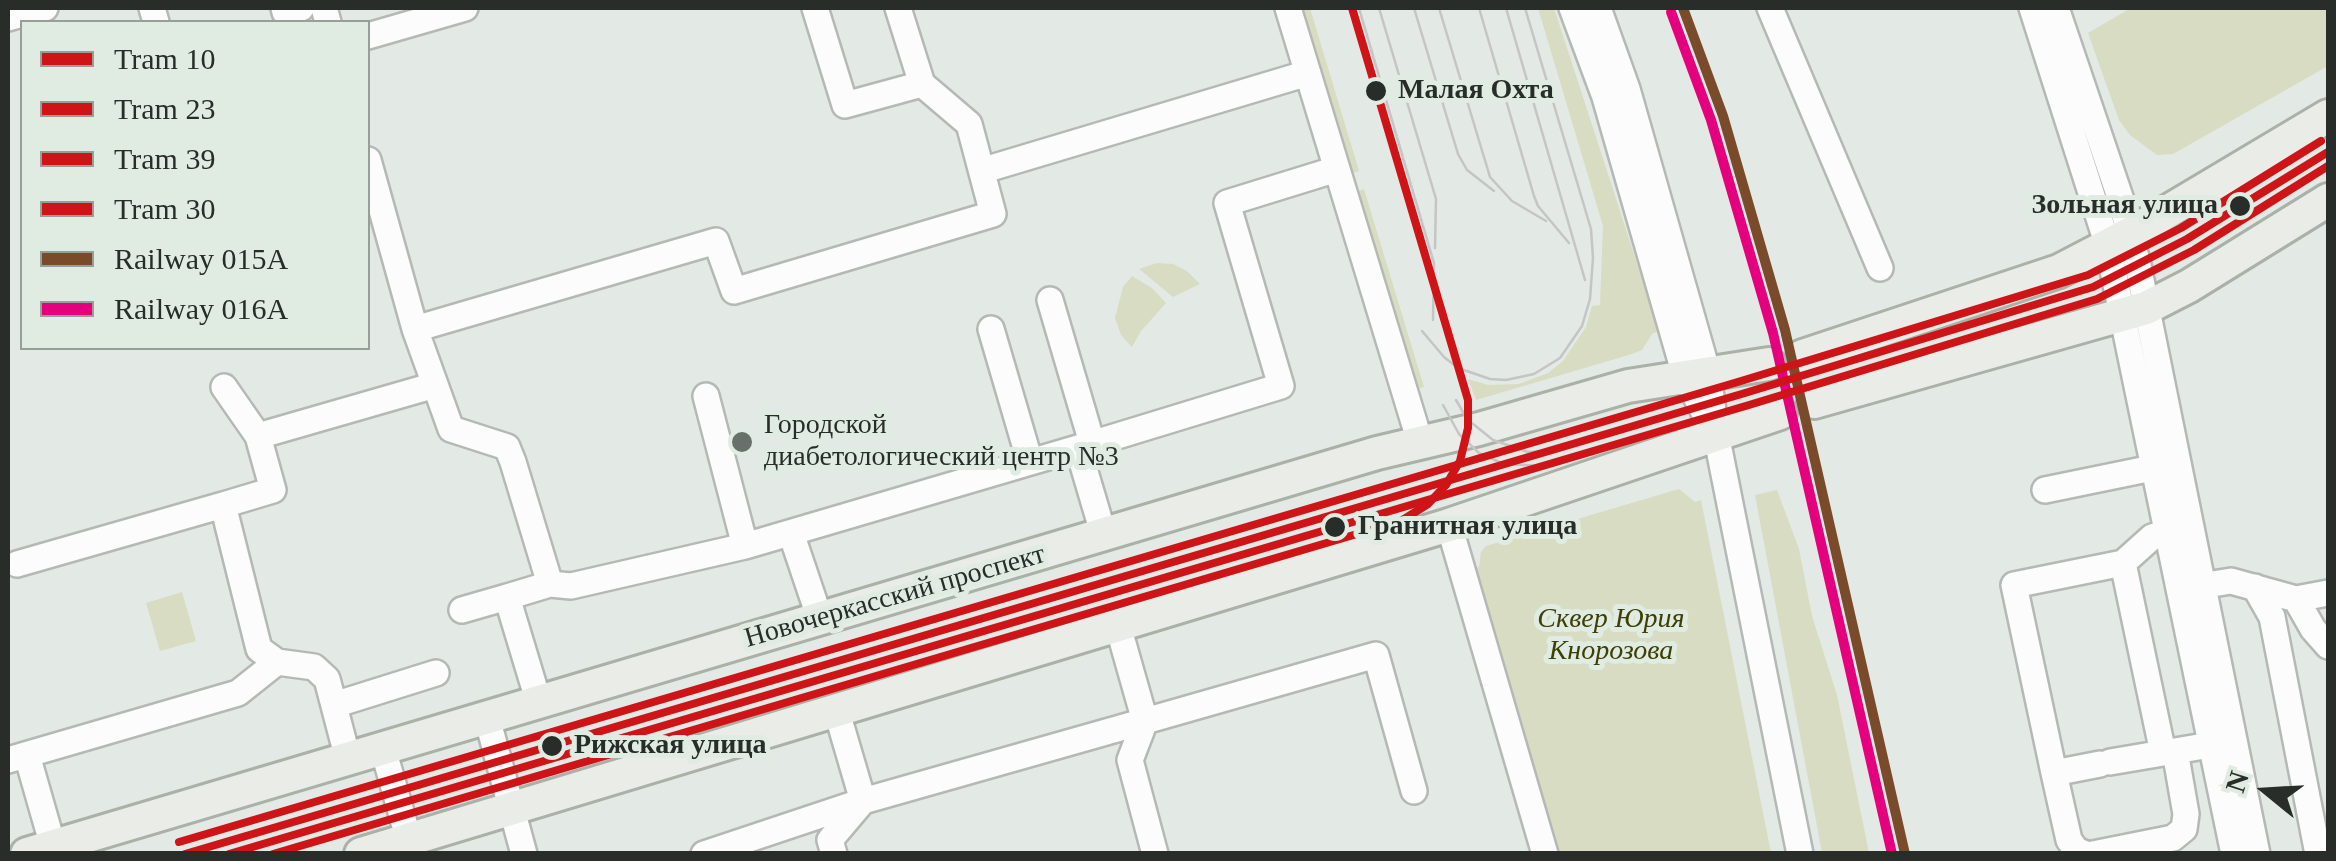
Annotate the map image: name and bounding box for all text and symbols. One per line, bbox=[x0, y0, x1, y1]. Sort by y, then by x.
legend bbox=[20, 20, 370, 350]
text: Tram 10 bbox=[114, 42, 215, 75]
place label: Малая Охта bbox=[1398, 74, 1554, 108]
marker: Малая Охта bbox=[1363, 78, 1389, 104]
text: Tram 23 bbox=[114, 92, 215, 125]
text: Tram 39 bbox=[114, 142, 215, 175]
place label: Зольная улица bbox=[2032, 189, 2218, 223]
text: Tram 30 bbox=[114, 192, 215, 225]
marker: Зольная улица bbox=[2227, 193, 2253, 219]
text: Railway 015А bbox=[114, 242, 288, 275]
text: Railway 016А bbox=[114, 292, 288, 325]
place label: Городской диабетологический центр №3 bbox=[764, 409, 1119, 475]
marker: Городской диабетологический центр №3 bbox=[729, 429, 755, 455]
place label: Гранитная улица bbox=[1358, 510, 1577, 544]
marker: Гранитная улица bbox=[1322, 514, 1348, 540]
street label: Новочеркасский проспект bbox=[741, 538, 1049, 656]
park label: Сквер Юрия Кнорозова bbox=[1537, 603, 1685, 669]
place label: Рижская улица bbox=[574, 729, 767, 763]
marker: Рижская улица bbox=[539, 733, 565, 759]
north arrow bbox=[2216, 741, 2316, 841]
text: N bbox=[2219, 767, 2255, 796]

